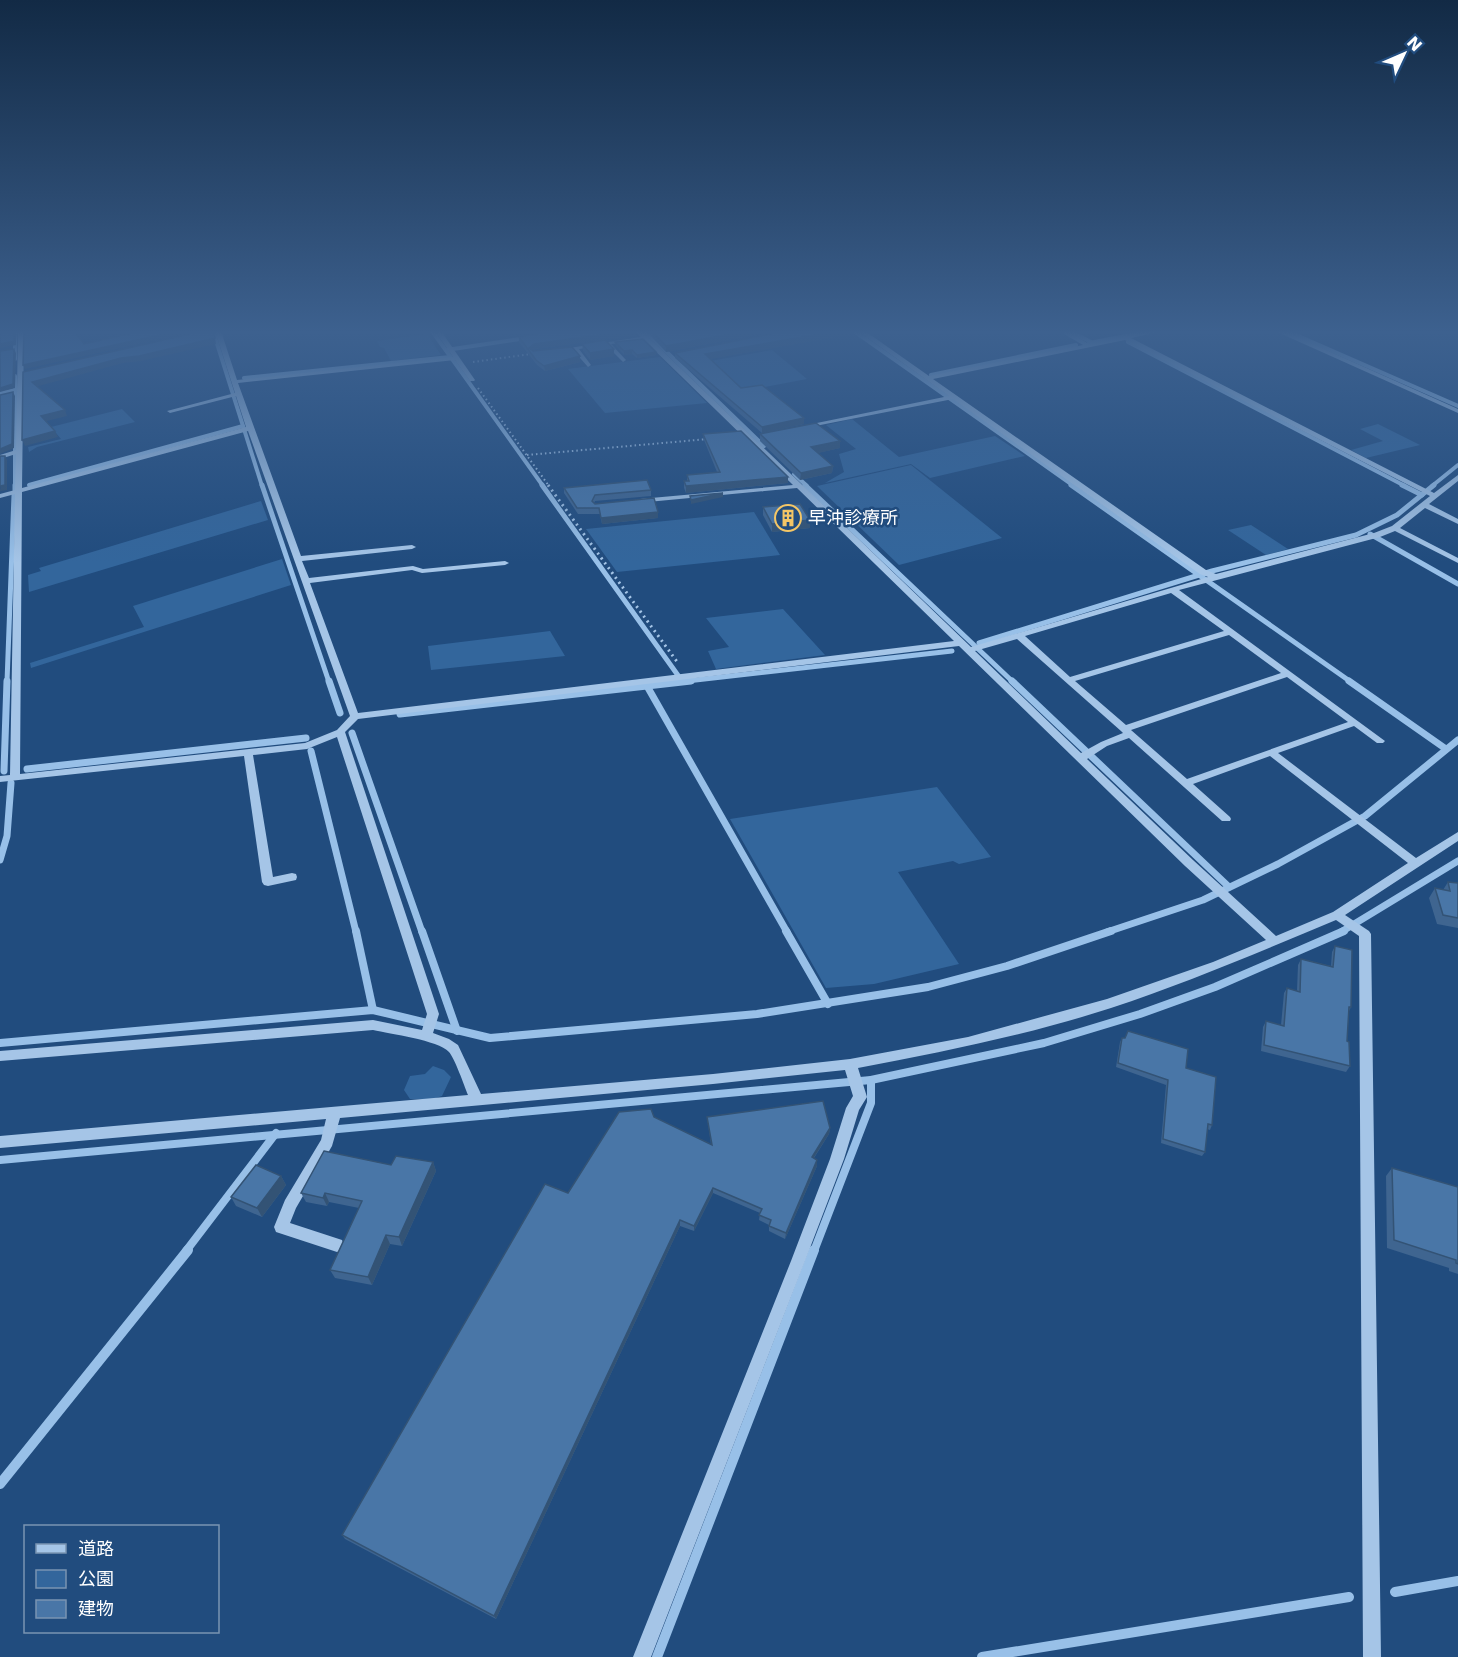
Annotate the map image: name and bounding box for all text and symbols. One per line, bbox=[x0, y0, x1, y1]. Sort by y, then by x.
north arrow bbox=[1374, 24, 1434, 84]
text: N bbox=[1403, 33, 1426, 55]
building icon: 早沖診療所 bbox=[773, 503, 803, 533]
place label: 早沖診療所 bbox=[808, 507, 898, 528]
legend bbox=[24, 1525, 219, 1633]
text: 道路 bbox=[78, 1538, 114, 1559]
text: 公園 bbox=[78, 1568, 114, 1589]
text: 建物 bbox=[78, 1598, 114, 1619]

